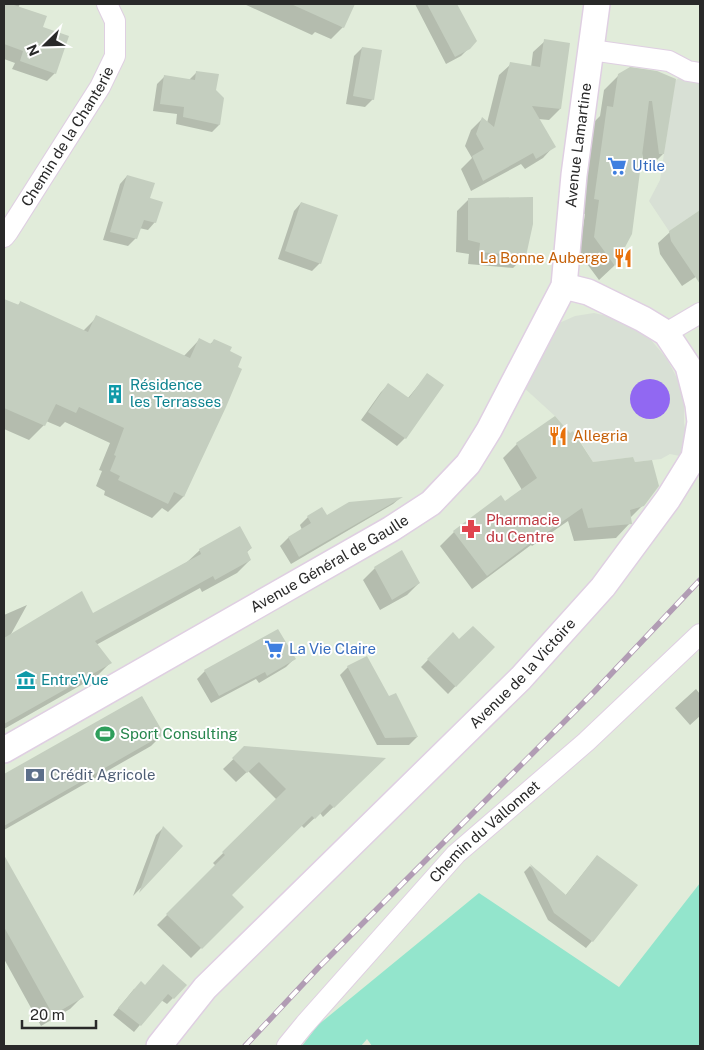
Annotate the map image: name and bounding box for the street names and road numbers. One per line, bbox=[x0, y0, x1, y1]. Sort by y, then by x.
street label: Chemin de la Chanterie bbox=[17, 64, 117, 209]
street label: Avenue Lamartine bbox=[562, 82, 594, 208]
street label: Avenue Général de Gaulle bbox=[247, 511, 411, 616]
street label: Avenue de la Victoire bbox=[466, 615, 579, 732]
street label: Chemin du Vallonnet bbox=[426, 777, 543, 886]

